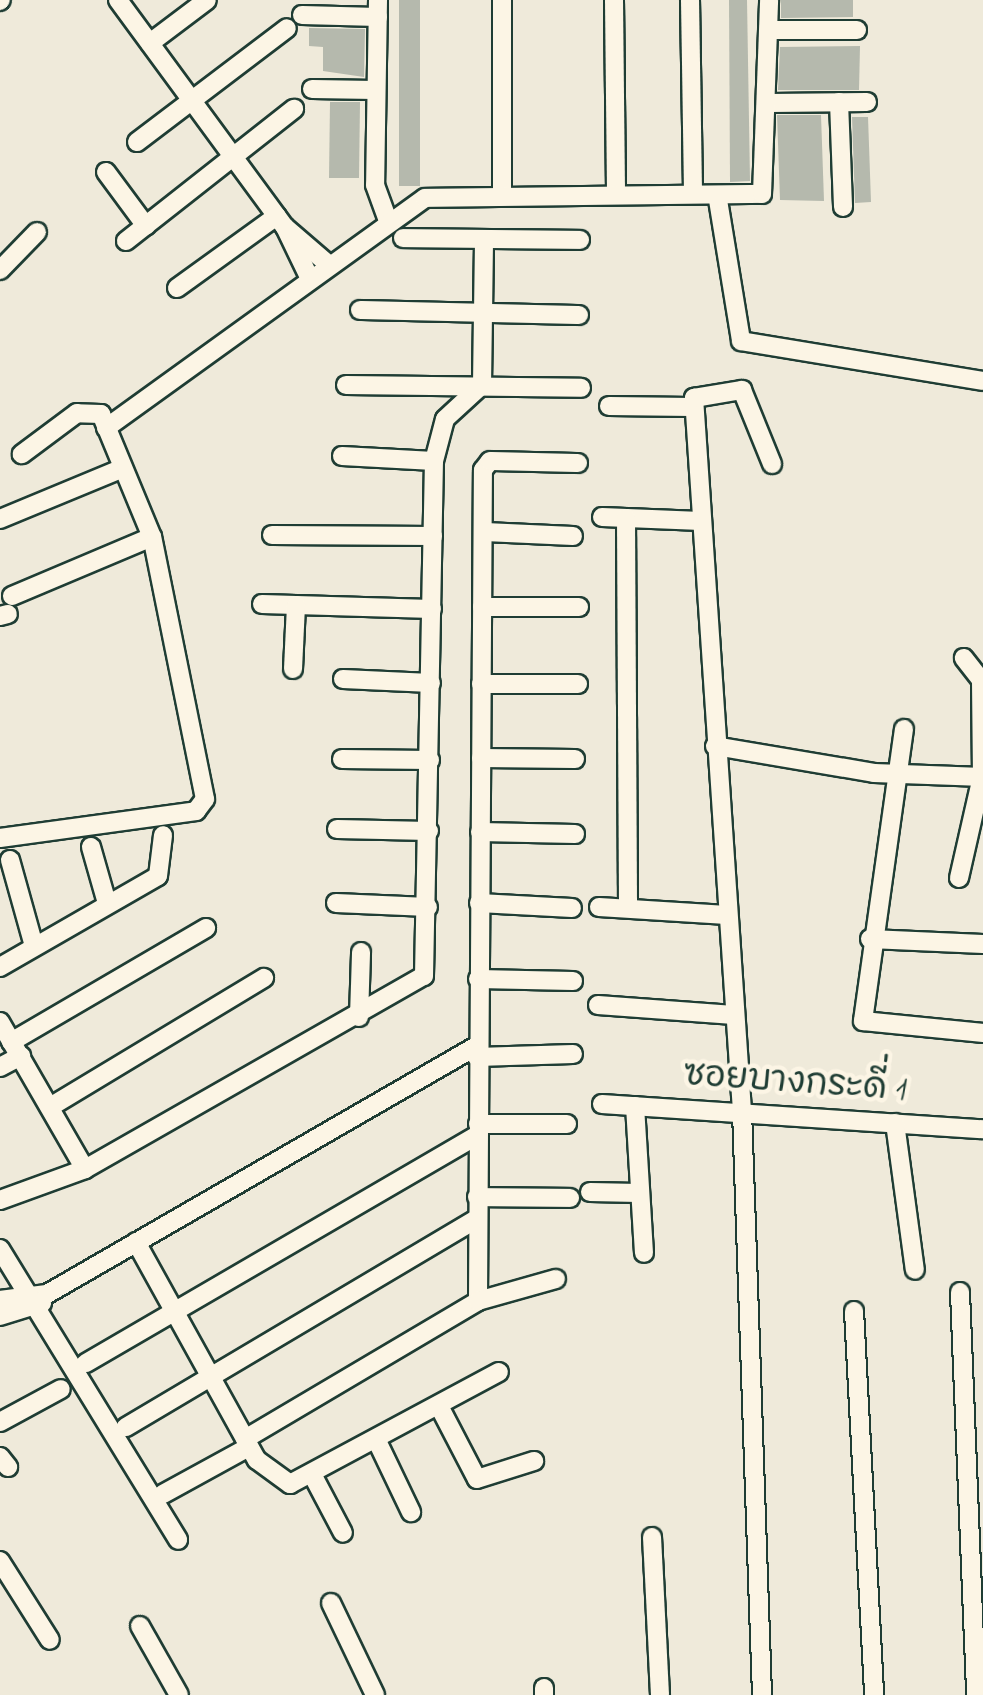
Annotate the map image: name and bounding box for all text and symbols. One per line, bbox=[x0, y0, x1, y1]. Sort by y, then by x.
street label: ซอยบางกระดี่ 1 bbox=[682, 1055, 908, 1113]

